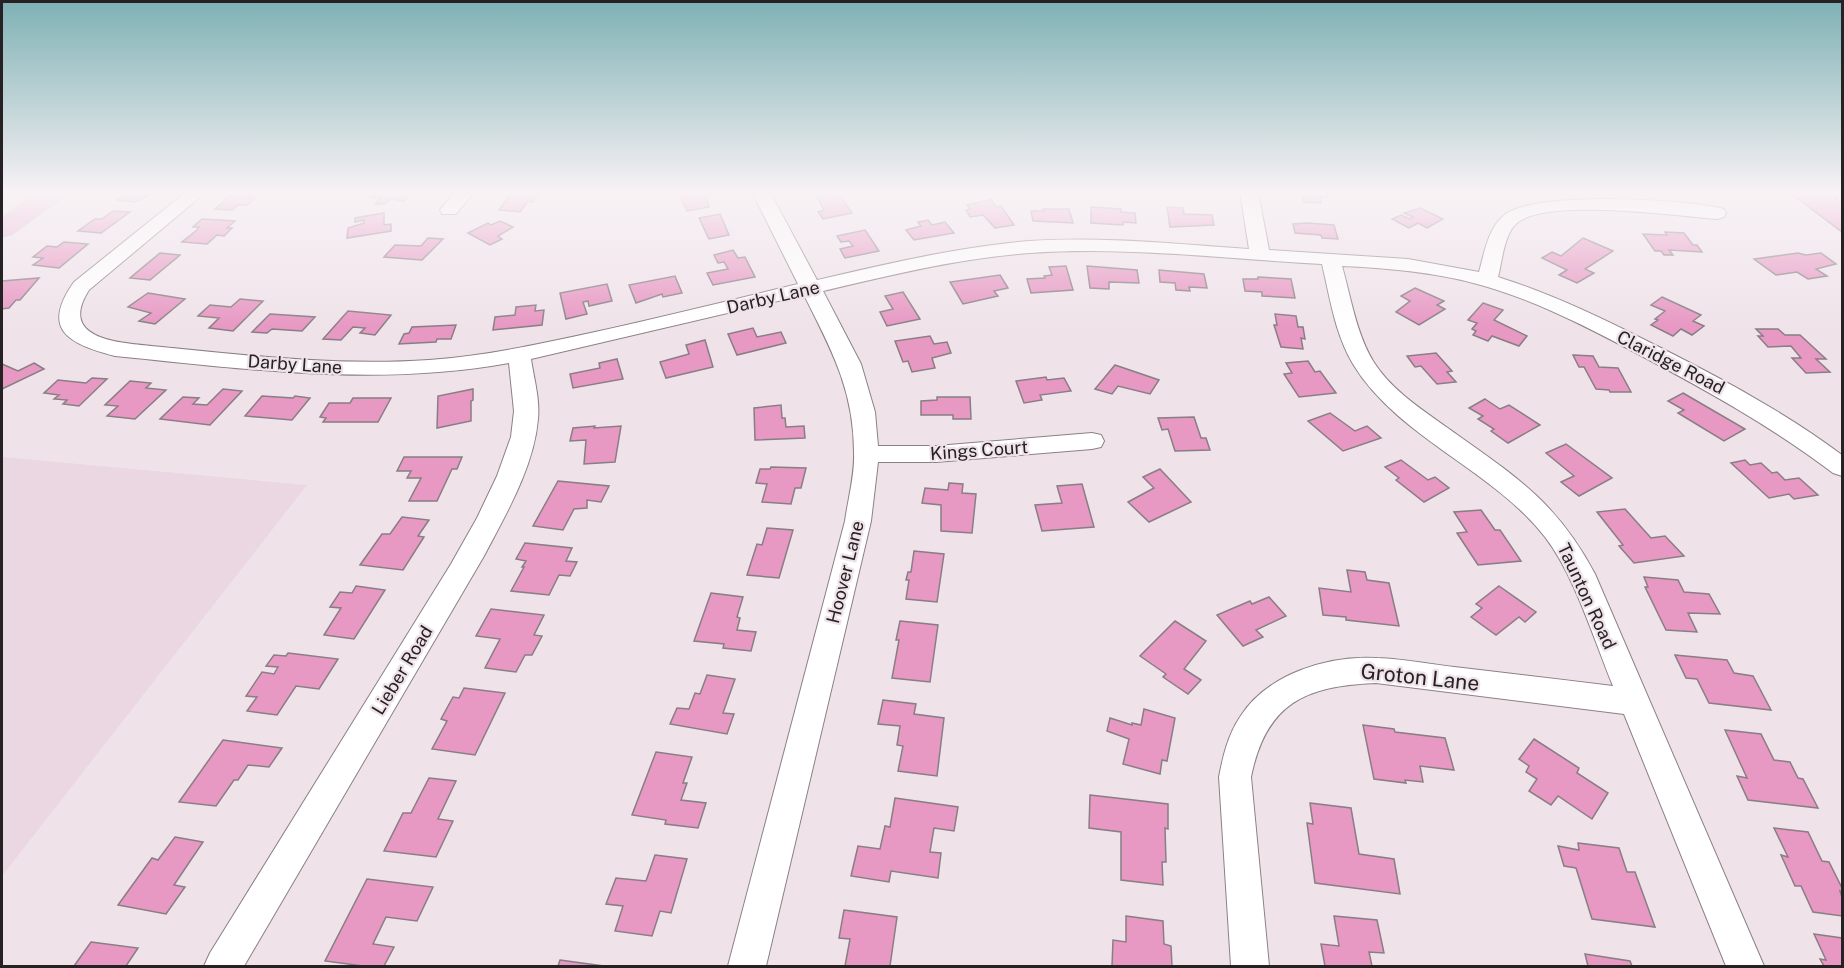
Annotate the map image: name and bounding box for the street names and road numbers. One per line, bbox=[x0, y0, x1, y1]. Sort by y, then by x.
street label: Darby Lane bbox=[725, 276, 821, 318]
street label: Claridge Road bbox=[1614, 326, 1728, 398]
street label: Darby Lane bbox=[247, 350, 343, 378]
street label: Kings Court bbox=[929, 436, 1029, 464]
street label: Hoover Lane bbox=[822, 519, 868, 625]
street label: Taunton Road bbox=[1553, 540, 1621, 652]
street label: Lieber Road bbox=[367, 622, 437, 718]
street label: Groton Lane bbox=[1359, 658, 1481, 696]

